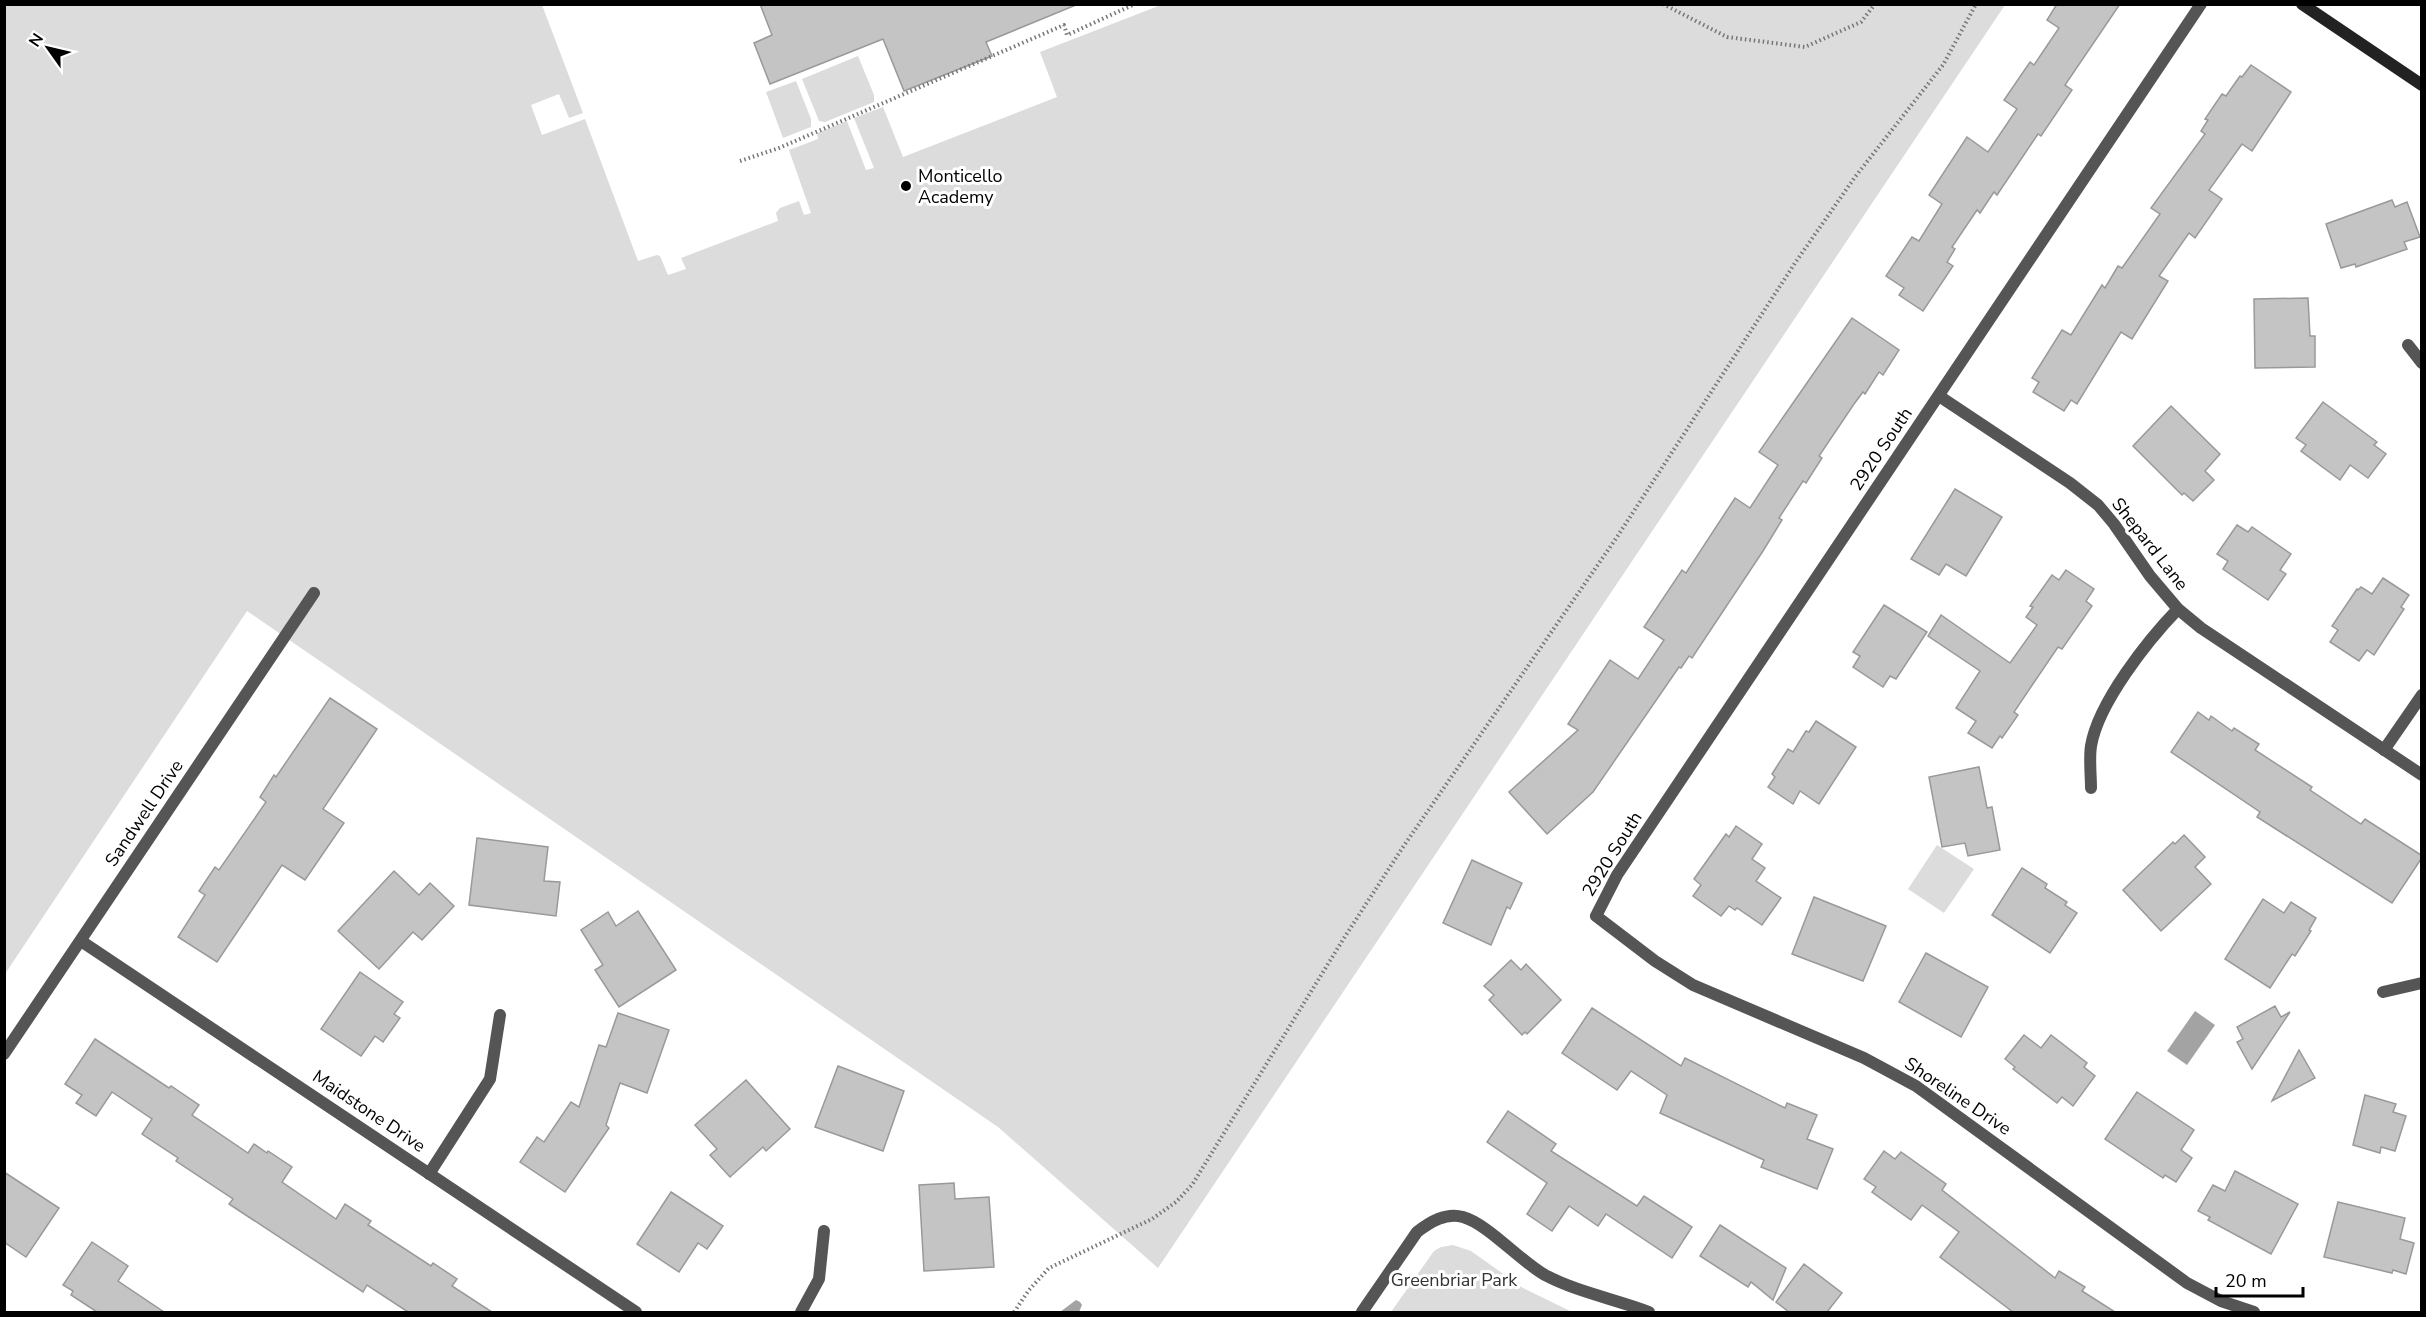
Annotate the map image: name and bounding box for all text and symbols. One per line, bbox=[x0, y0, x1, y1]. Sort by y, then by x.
north arrow bbox=[18, 18, 78, 78]
text: N bbox=[24, 29, 49, 51]
place label: Monticello Academy bbox=[918, 164, 1002, 209]
marker: Monticello Academy bbox=[899, 179, 913, 193]
street label: 2920 South bbox=[1844, 403, 1918, 495]
street label: Shepard Lane bbox=[2106, 493, 2194, 595]
street label: Sandwell Drive bbox=[99, 755, 189, 871]
street label: 2920 South bbox=[1577, 807, 1647, 901]
street label: Shoreline Drive bbox=[1900, 1051, 2016, 1141]
street label: Maidstone Drive bbox=[308, 1064, 430, 1158]
scale bar bbox=[2216, 1260, 2303, 1298]
park label: Greenbriar Park bbox=[1391, 1268, 1518, 1292]
text: 20 m bbox=[2225, 1269, 2267, 1293]

